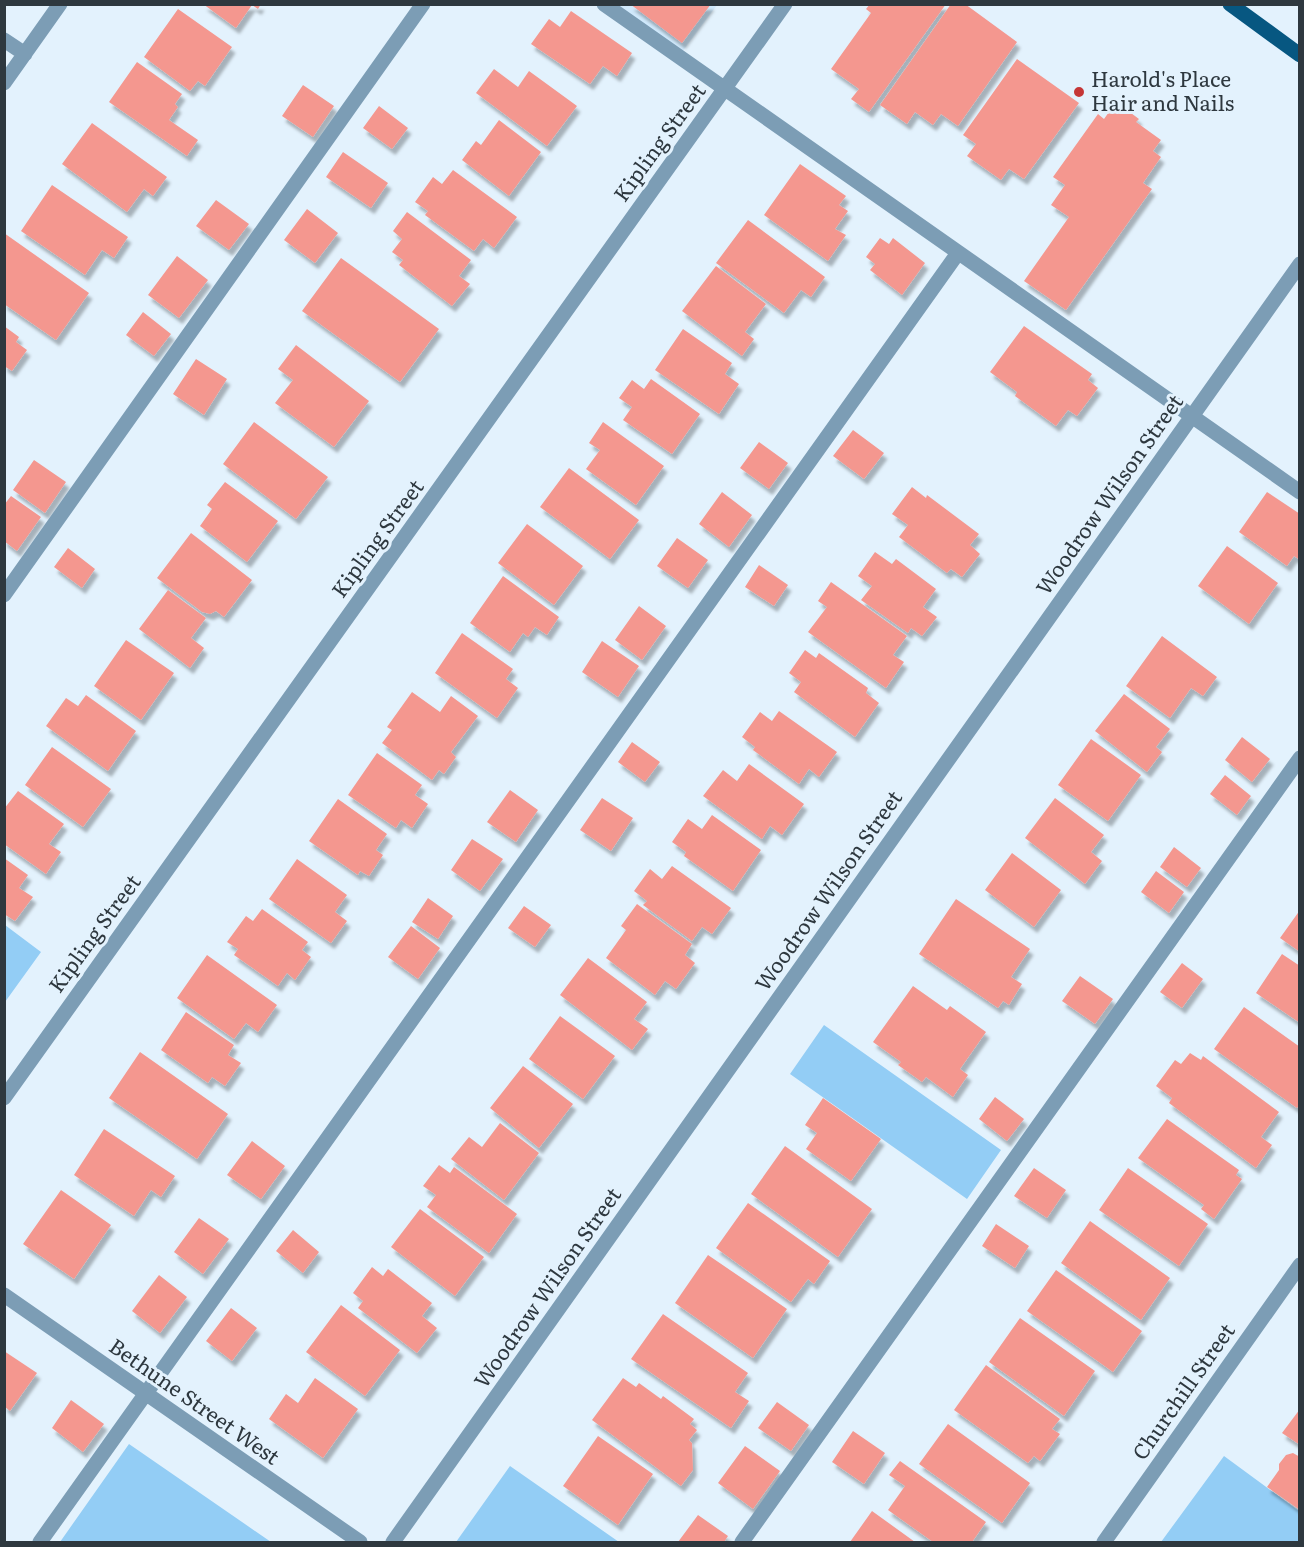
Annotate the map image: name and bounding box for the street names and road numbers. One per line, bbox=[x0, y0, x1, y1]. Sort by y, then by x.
street label: Kipling Street bbox=[604, 76, 712, 207]
street label: Woodrow Wilson Street bbox=[1027, 386, 1189, 600]
street label: Kipling Street bbox=[322, 472, 430, 603]
street label: Woodrow Wilson Street bbox=[746, 782, 908, 996]
street label: Kipling Street bbox=[39, 867, 147, 998]
street label: Woodrow Wilson Street bbox=[465, 1179, 627, 1393]
street label: Churchill Street bbox=[1123, 1316, 1241, 1465]
street label: Bethune Street West bbox=[104, 1329, 288, 1471]

